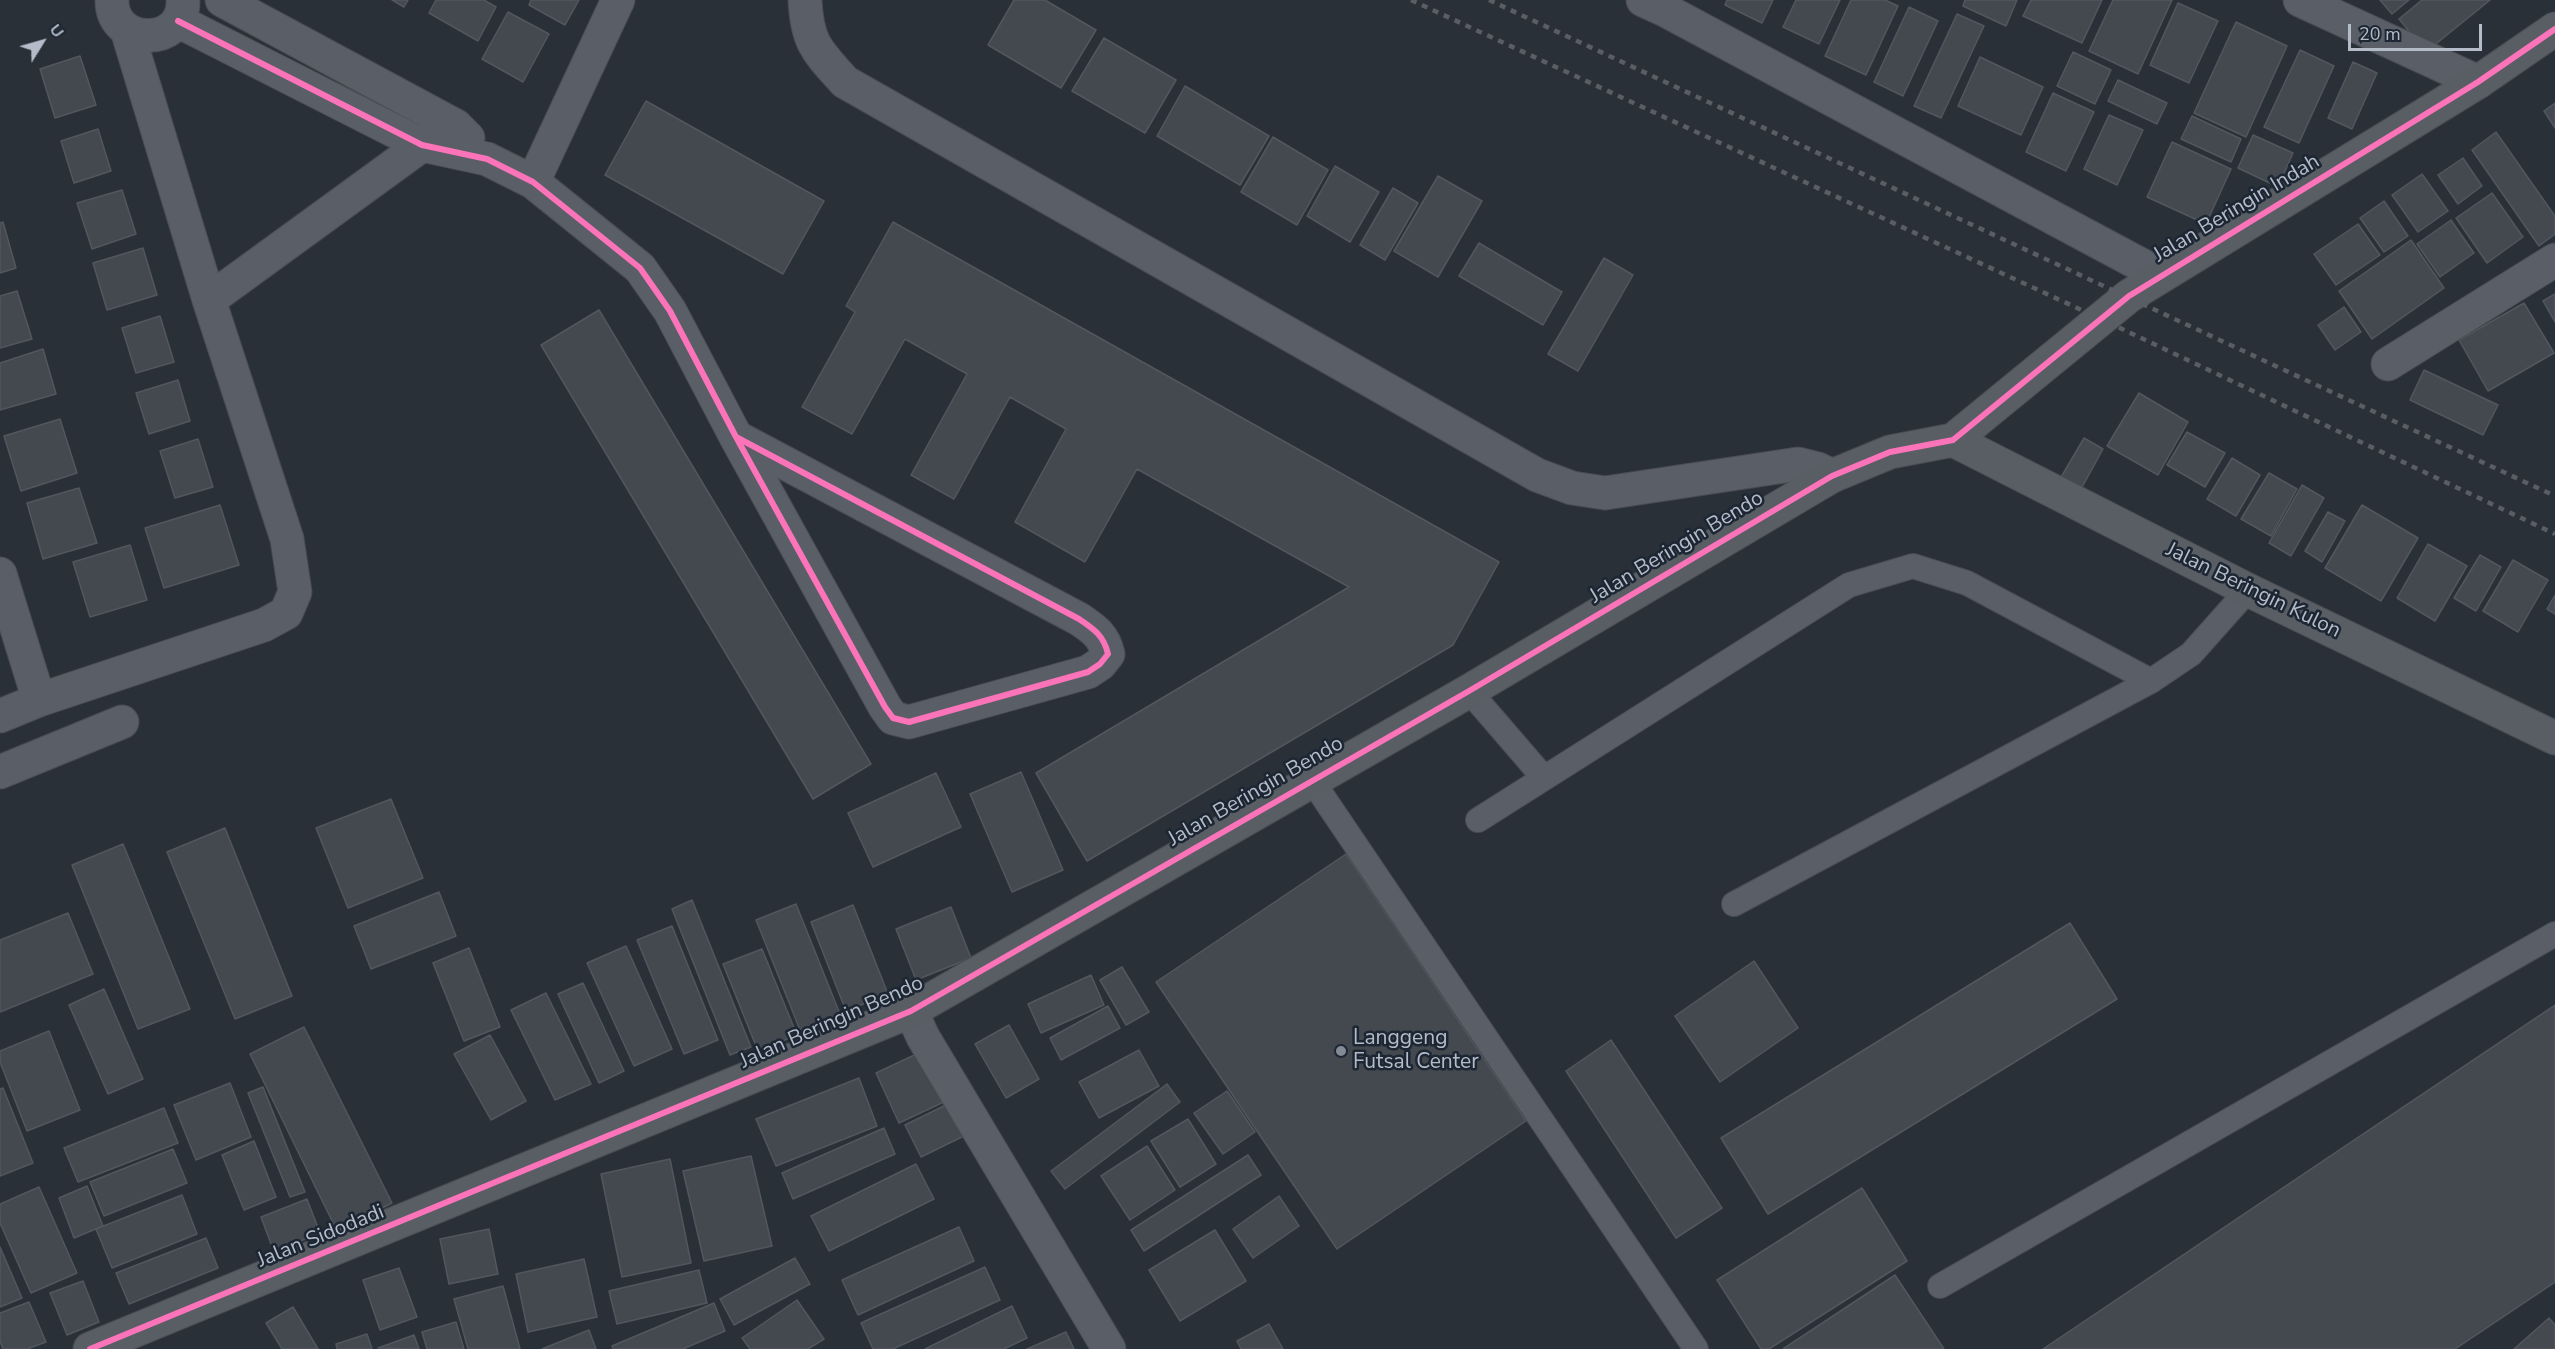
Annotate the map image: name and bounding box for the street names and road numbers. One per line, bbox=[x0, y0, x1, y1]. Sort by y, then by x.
street label: Jalan Beringin Indah bbox=[2149, 149, 2325, 269]
street label: Jalan Beringin Bendo bbox=[1586, 486, 1768, 610]
street label: Jalan Beringin Kulon bbox=[2162, 538, 2344, 644]
street label: Jalan Beringin Bendo bbox=[1164, 732, 1348, 852]
street label: Jalan Beringin Bendo bbox=[736, 971, 928, 1075]
street label: Jalan Sidodadi bbox=[254, 1200, 388, 1274]

